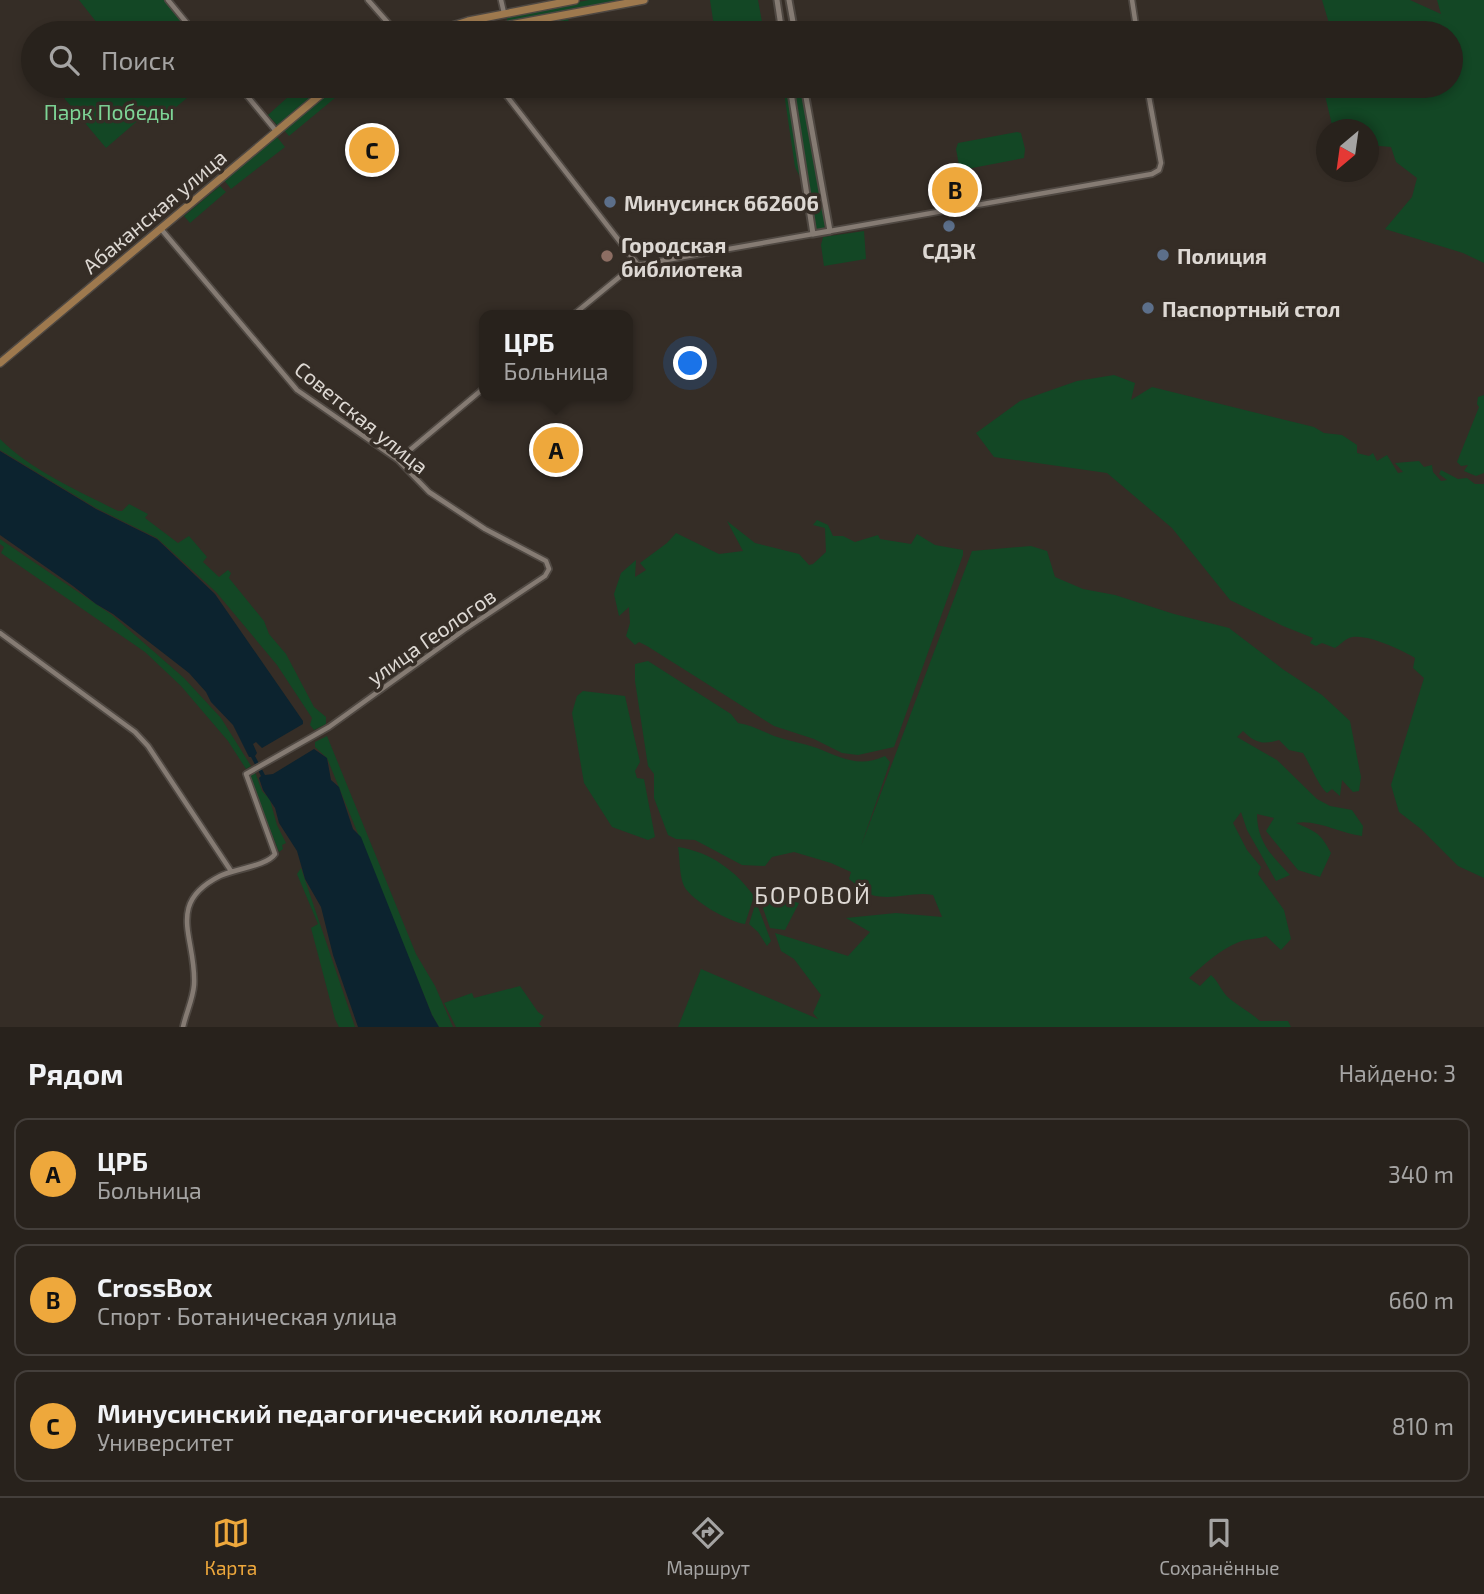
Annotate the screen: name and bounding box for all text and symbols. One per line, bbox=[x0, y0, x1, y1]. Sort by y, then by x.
search box bbox=[21, 21, 1463, 98]
icon: search bbox=[45, 41, 83, 79]
text: Поиск bbox=[101, 44, 175, 75]
park label: Парк Победы bbox=[44, 99, 174, 124]
north arrow bbox=[1316, 119, 1379, 182]
pin: C bbox=[349, 124, 395, 176]
street label: Абаканская улица bbox=[77, 144, 232, 279]
pin: B bbox=[932, 164, 978, 216]
place label: Минусинск 662606 bbox=[624, 190, 819, 215]
marker: Минусинск 662606 bbox=[602, 194, 618, 210]
marker: СДЭК bbox=[941, 218, 957, 234]
place label: Городская библиотека bbox=[621, 232, 743, 281]
place label: СДЭК bbox=[922, 238, 976, 263]
place label: Полиция bbox=[1177, 243, 1267, 268]
marker: Полиция bbox=[1155, 247, 1171, 263]
marker: Городская библиотека bbox=[599, 248, 615, 264]
place label: Паспортный стол bbox=[1162, 296, 1340, 321]
marker: Паспортный стол bbox=[1140, 300, 1156, 316]
popup bbox=[479, 310, 633, 401]
text: ЦРБ bbox=[504, 326, 555, 357]
your location bbox=[673, 346, 707, 380]
street label: Советская улица bbox=[290, 356, 434, 479]
text: Больница bbox=[504, 357, 608, 385]
pin: A bbox=[533, 424, 579, 476]
street label: улица Геологов bbox=[362, 582, 501, 690]
district label: БОРОВОЙ bbox=[754, 881, 872, 909]
text: Рядом bbox=[28, 1055, 124, 1091]
text: Найдено: 3 bbox=[1339, 1059, 1456, 1087]
text: ЦРБ bbox=[97, 1145, 148, 1176]
text: A bbox=[45, 1160, 61, 1188]
text: 340 m bbox=[1388, 1160, 1454, 1188]
text: Больница bbox=[97, 1176, 202, 1204]
text: CrossBox bbox=[97, 1271, 213, 1302]
text: B bbox=[46, 1286, 60, 1314]
text: 660 m bbox=[1389, 1286, 1454, 1314]
text: Спорт · Ботаническая улица bbox=[97, 1302, 397, 1330]
text: Минусинский педагогический колледж bbox=[97, 1397, 602, 1428]
text: C bbox=[46, 1412, 60, 1440]
text: 810 m bbox=[1392, 1412, 1454, 1440]
text: Университет bbox=[97, 1428, 234, 1456]
tab: Карта bbox=[204, 1514, 257, 1579]
tab: Маршрут bbox=[666, 1514, 750, 1579]
tab: Сохранённые bbox=[1159, 1514, 1280, 1579]

